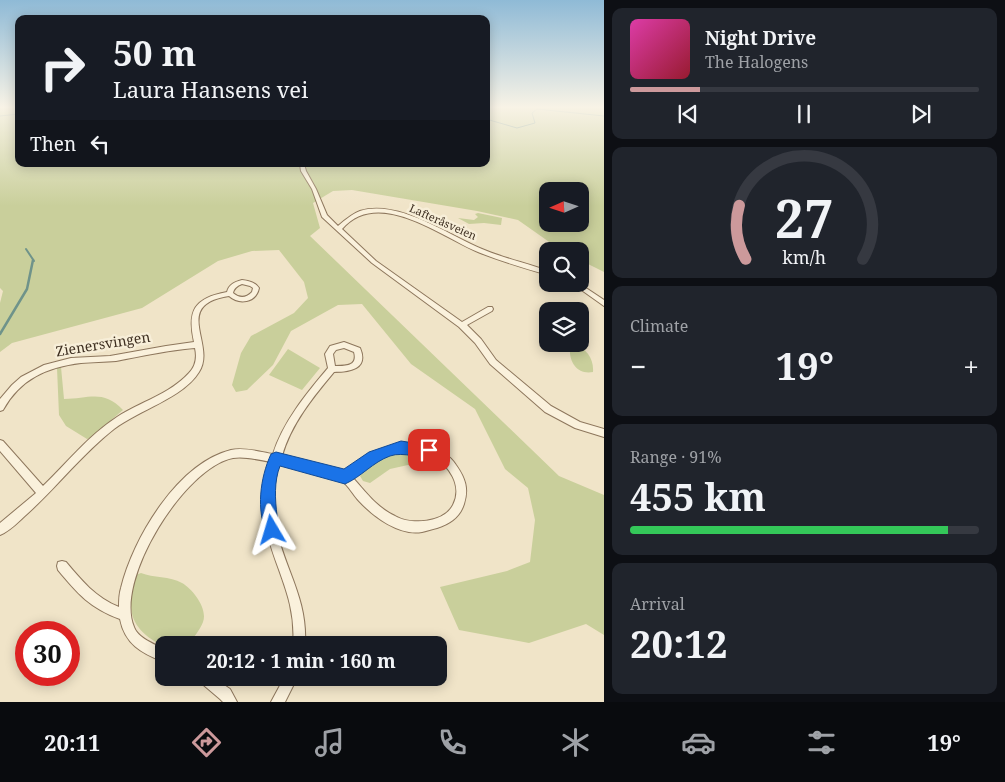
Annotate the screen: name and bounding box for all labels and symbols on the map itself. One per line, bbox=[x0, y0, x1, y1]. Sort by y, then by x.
north arrow bbox=[539, 182, 589, 232]
street label: Lafteråsveien bbox=[407, 200, 479, 243]
street label: Zienersvingen bbox=[54, 327, 152, 360]
pin bbox=[408, 429, 450, 471]
position arrow bbox=[245, 503, 297, 555]
speed limit sign: 30 bbox=[15, 621, 80, 686]

